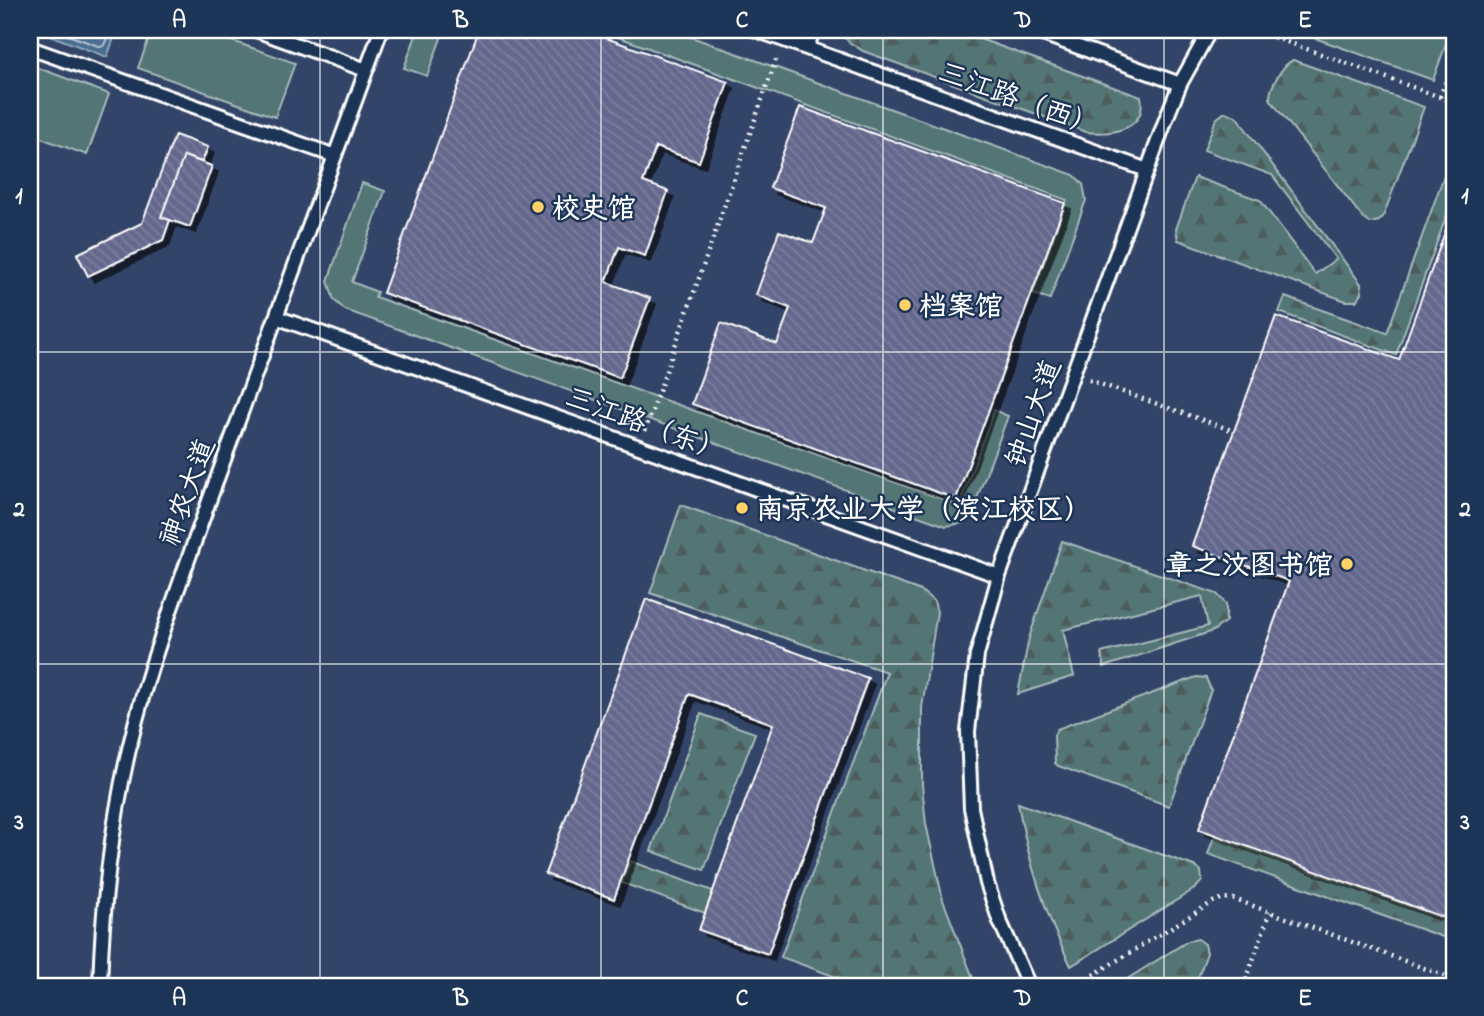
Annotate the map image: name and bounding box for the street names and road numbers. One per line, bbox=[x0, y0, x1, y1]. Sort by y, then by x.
street label: 三江路（西） bbox=[932, 53, 1104, 149]
street label: 钟山大道 bbox=[997, 355, 1074, 474]
street label: 三江路（东） bbox=[559, 378, 731, 474]
street label: 神农大道 bbox=[151, 434, 228, 553]

